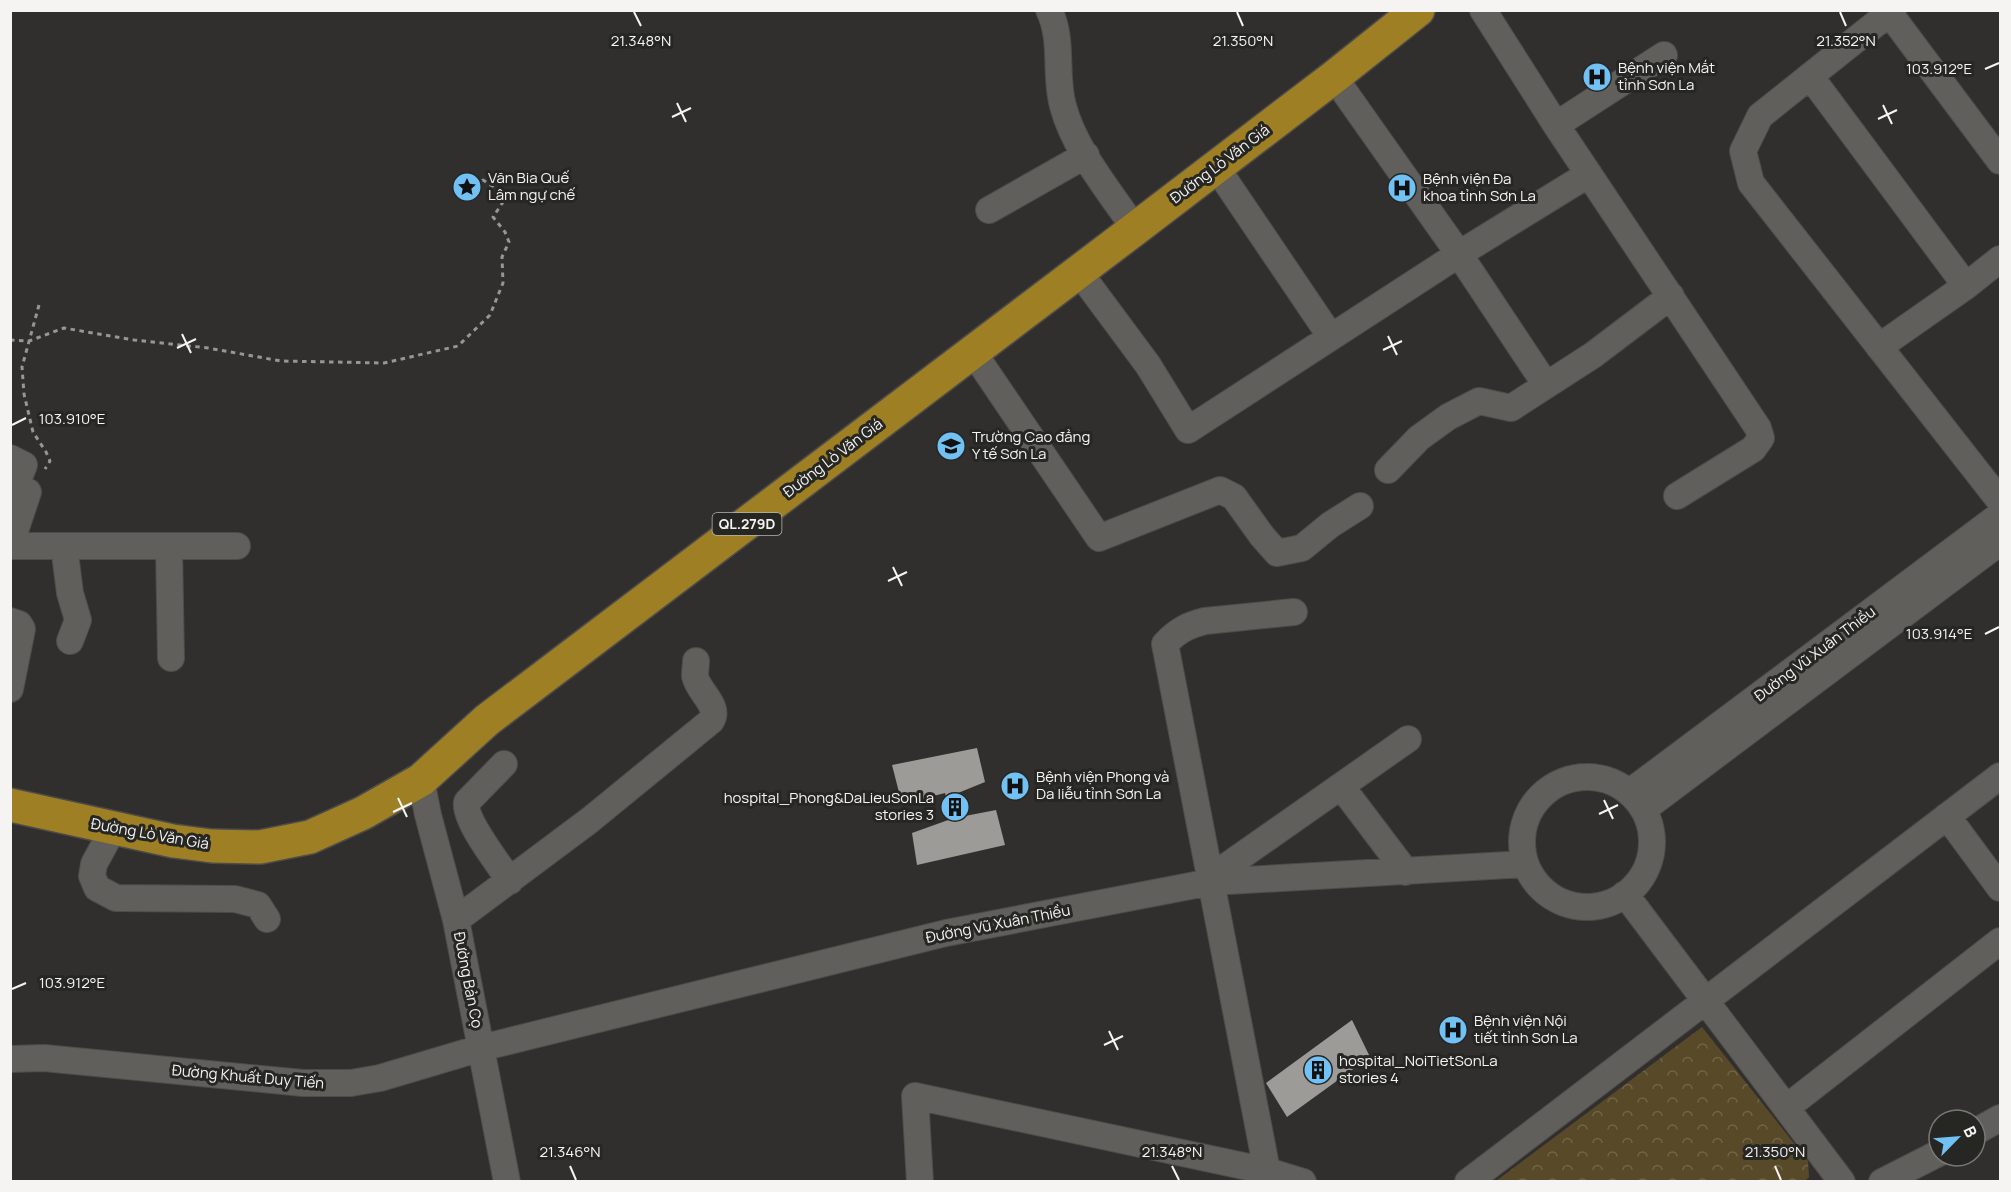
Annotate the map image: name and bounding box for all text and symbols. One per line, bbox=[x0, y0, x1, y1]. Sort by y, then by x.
text: 21.348°N bbox=[611, 30, 671, 51]
text: 21.350°N bbox=[1213, 30, 1273, 51]
text: 21.352°N bbox=[1816, 30, 1876, 51]
place label: Bệnh viện Mắt tỉnh Sơn La bbox=[1618, 57, 1715, 95]
text: 103.912°E bbox=[1906, 58, 1972, 79]
hospital icon: Bệnh viện Mắt tỉnh Sơn La bbox=[1581, 61, 1613, 93]
street label: Đường Lò Văn Giá bbox=[1166, 119, 1274, 208]
place label: Văn Bia Quế Lâm ngự chế bbox=[488, 167, 576, 205]
place label: Bệnh viện Đa khoa tỉnh Sơn La bbox=[1423, 168, 1536, 206]
place icon: Văn Bia Quế Lâm ngự chế bbox=[451, 171, 483, 203]
hospital icon: Bệnh viện Đa khoa tỉnh Sơn La bbox=[1386, 172, 1418, 204]
text: 103.910°E bbox=[39, 408, 105, 429]
street label: Đường Lò Văn Giá bbox=[779, 413, 887, 502]
place label: Trường Cao đẳng Y tế Sơn La bbox=[972, 426, 1090, 464]
school or university icon: Trường Cao đẳng Y tế Sơn La bbox=[935, 430, 967, 462]
road number: QL.279D bbox=[712, 513, 782, 535]
street label: Đường Vũ Xuân Thiều bbox=[1750, 601, 1880, 706]
text: 103.914°E bbox=[1906, 623, 1972, 644]
place label: Bệnh viện Phong và Da liễu tỉnh Sơn La bbox=[1036, 766, 1169, 804]
hospital icon: Bệnh viện Phong và Da liễu tỉnh Sơn La bbox=[999, 770, 1031, 802]
place label: hospital_Phong&DaLieuSonLa stories 3 bbox=[724, 787, 934, 825]
building icon: hospital_Phong&DaLieuSonLa stories 3 bbox=[939, 791, 971, 823]
street label: Đường Lò Văn Giá bbox=[89, 813, 211, 854]
street label: Đường Vũ Xuân Thiều bbox=[924, 899, 1072, 948]
street label: Đường Bản Cọ bbox=[449, 930, 488, 1030]
text: 103.912°E bbox=[39, 972, 105, 993]
place label: Bệnh viện Nội tiết tỉnh Sơn La bbox=[1474, 1010, 1578, 1048]
hospital icon: Bệnh viện Nội tiết tỉnh Sơn La bbox=[1437, 1014, 1469, 1046]
place label: hospital_NoiTietSonLa stories 4 bbox=[1339, 1050, 1498, 1088]
building icon: hospital_NoiTietSonLa stories 4 bbox=[1302, 1054, 1334, 1086]
street label: Đường Khuất Duy Tiến bbox=[171, 1059, 325, 1094]
north arrow bbox=[1927, 1108, 1987, 1168]
text: B bbox=[1958, 1122, 1983, 1141]
text: 21.346°N bbox=[539, 1141, 601, 1162]
text: 21.348°N bbox=[1142, 1141, 1202, 1162]
text: 21.350°N bbox=[1745, 1141, 1805, 1162]

